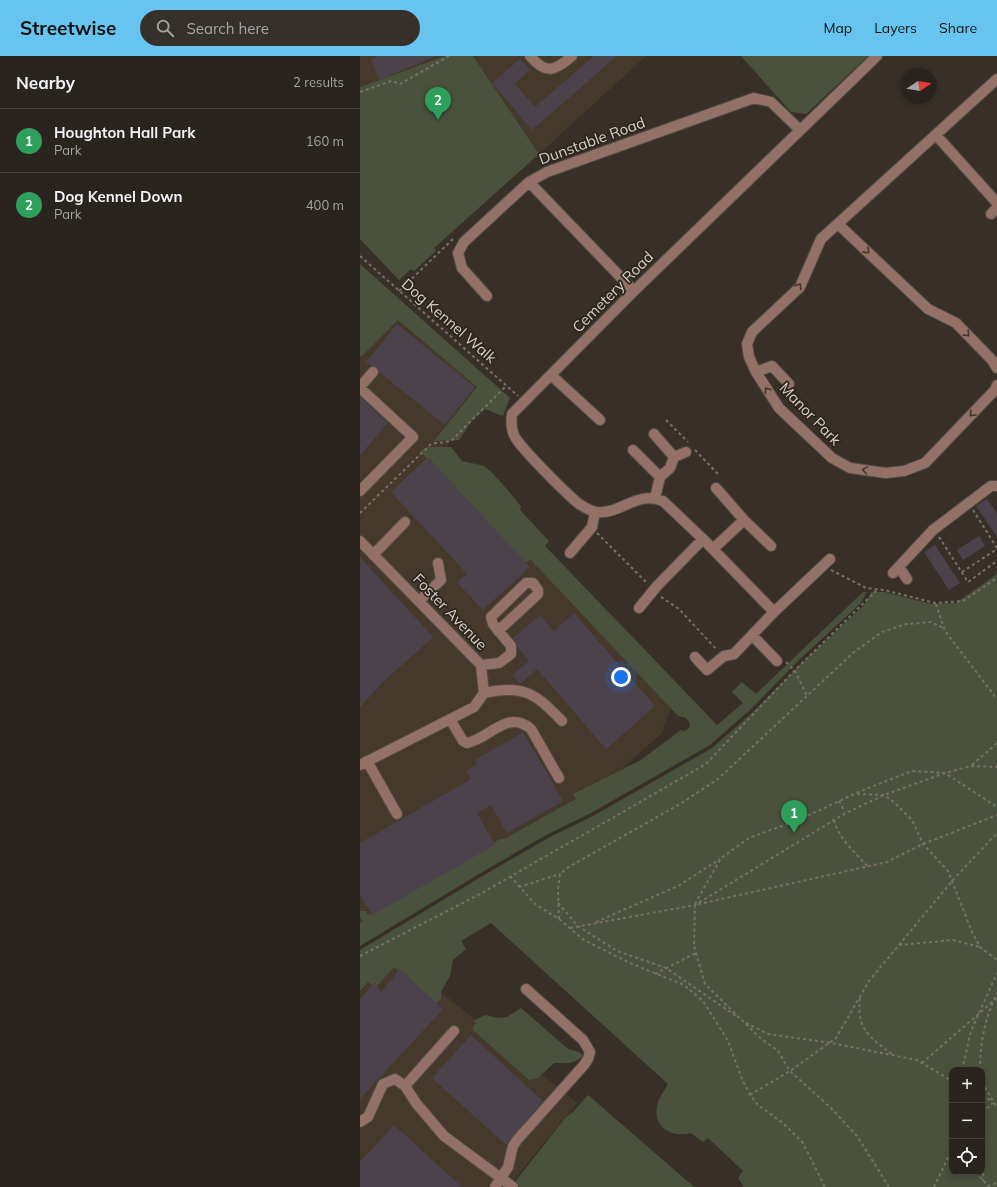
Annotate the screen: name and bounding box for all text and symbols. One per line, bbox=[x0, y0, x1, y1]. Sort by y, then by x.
search box bbox=[140, 10, 420, 46]
text: Streetwise bbox=[20, 16, 116, 40]
icon: search bbox=[154, 17, 176, 39]
text: Search here bbox=[186, 19, 269, 38]
text: Map bbox=[823, 19, 852, 37]
text: Layers bbox=[874, 19, 917, 37]
text: Share bbox=[939, 19, 977, 37]
north arrow bbox=[901, 68, 937, 104]
text: Nearby bbox=[16, 72, 75, 93]
text: 2 results bbox=[293, 74, 344, 90]
pin: 2 bbox=[425, 87, 451, 120]
street label: Dunstable Road bbox=[536, 113, 648, 169]
text: Houghton Hall Park bbox=[54, 123, 195, 142]
text: 1 bbox=[25, 133, 33, 149]
text: 160 m bbox=[306, 133, 344, 149]
text: Park bbox=[54, 142, 81, 158]
text: Dog Kennel Down bbox=[54, 187, 183, 206]
text: 2 bbox=[25, 197, 33, 213]
text: 400 m bbox=[306, 197, 344, 213]
text: Park bbox=[54, 206, 81, 222]
street label: Cemetery Road bbox=[568, 247, 657, 336]
one-way arrow bbox=[862, 247, 870, 254]
street label: Dog Kennel Walk bbox=[398, 274, 501, 367]
one-way arrow bbox=[794, 284, 801, 291]
one-way arrow bbox=[962, 329, 969, 337]
street label: Manor Park bbox=[776, 378, 845, 449]
one-way arrow bbox=[764, 388, 771, 395]
one-way arrow bbox=[970, 409, 977, 417]
one-way arrow bbox=[862, 466, 868, 475]
street label: Foster Avenue bbox=[409, 569, 492, 654]
your location bbox=[611, 667, 631, 687]
pin: 1 bbox=[781, 800, 807, 833]
map controls bbox=[949, 1067, 985, 1175]
button: + bbox=[949, 1067, 985, 1103]
button: − bbox=[949, 1103, 985, 1139]
button: locate bbox=[949, 1139, 985, 1175]

